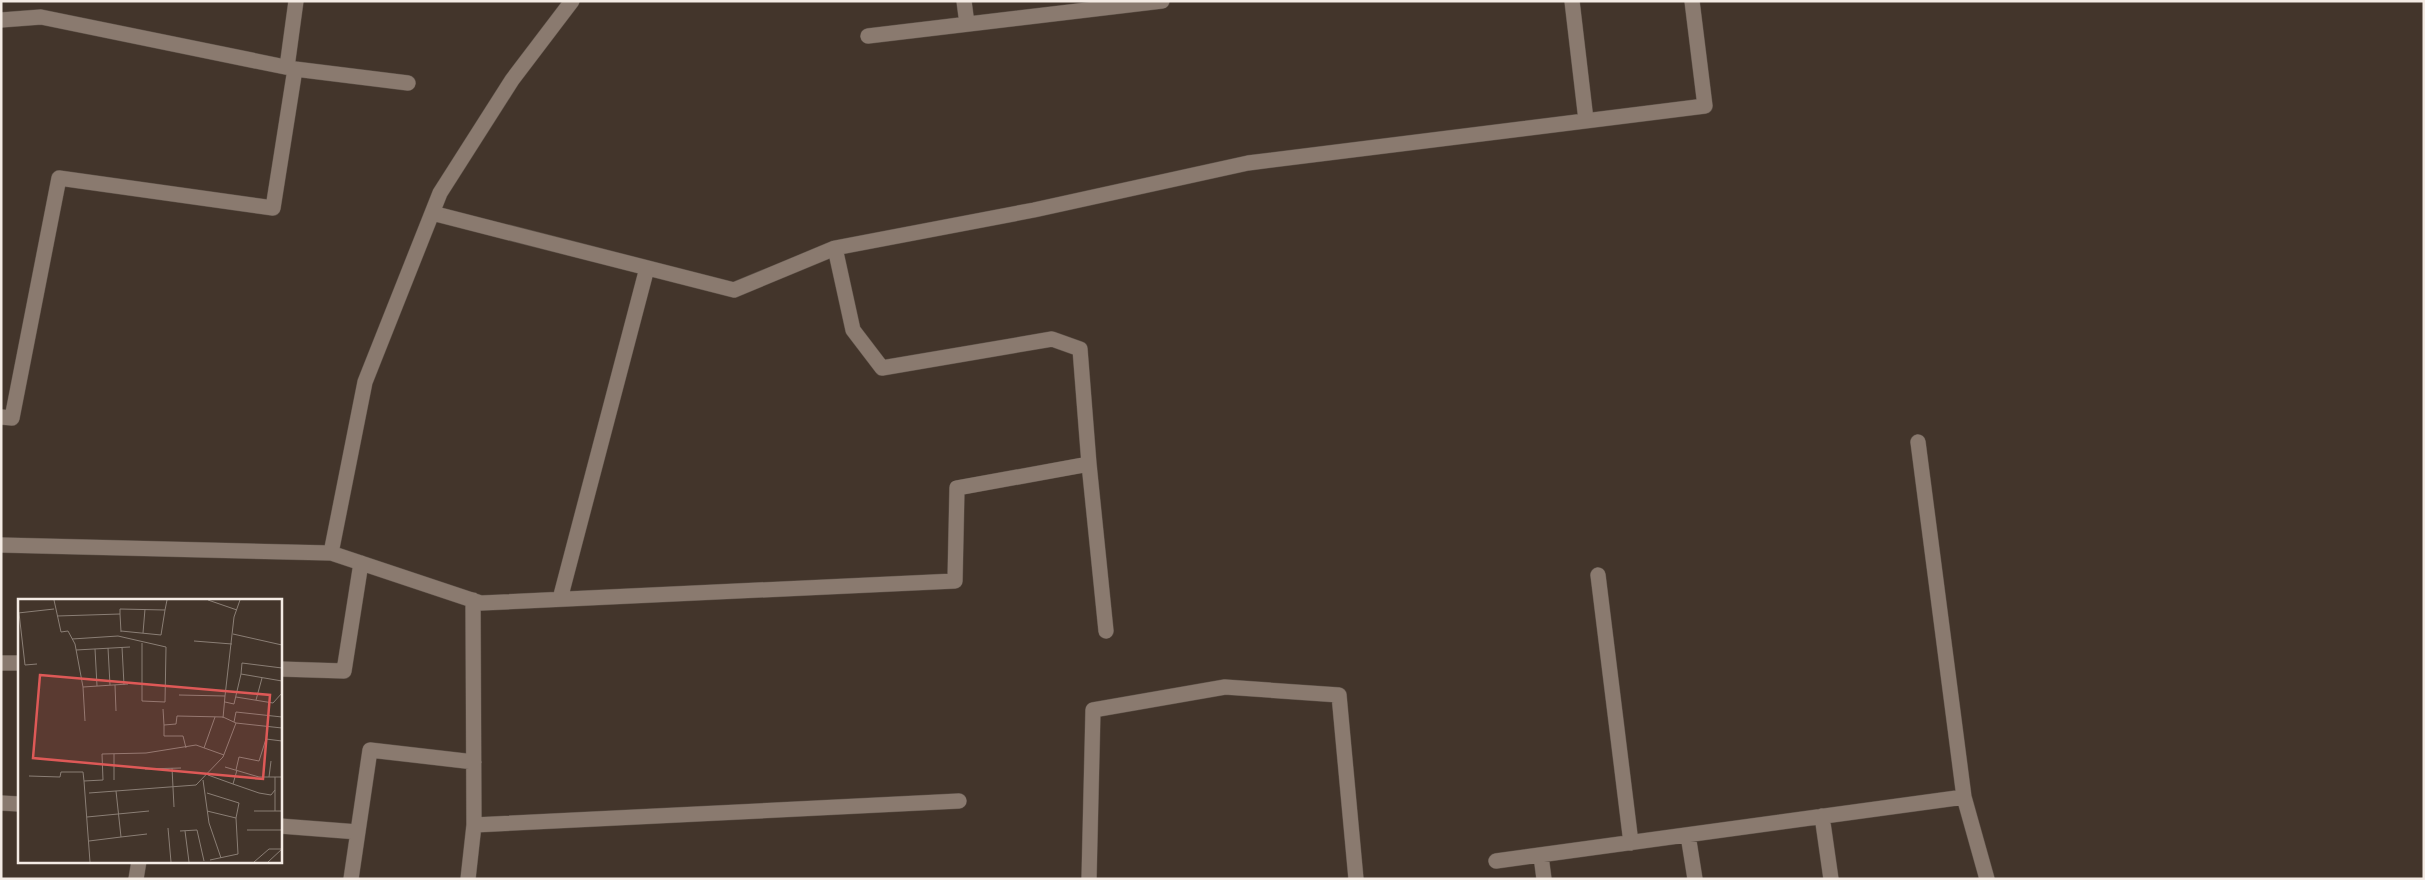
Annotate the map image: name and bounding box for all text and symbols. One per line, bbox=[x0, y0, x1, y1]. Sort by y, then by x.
inset map bbox=[18, 599, 281, 862]

